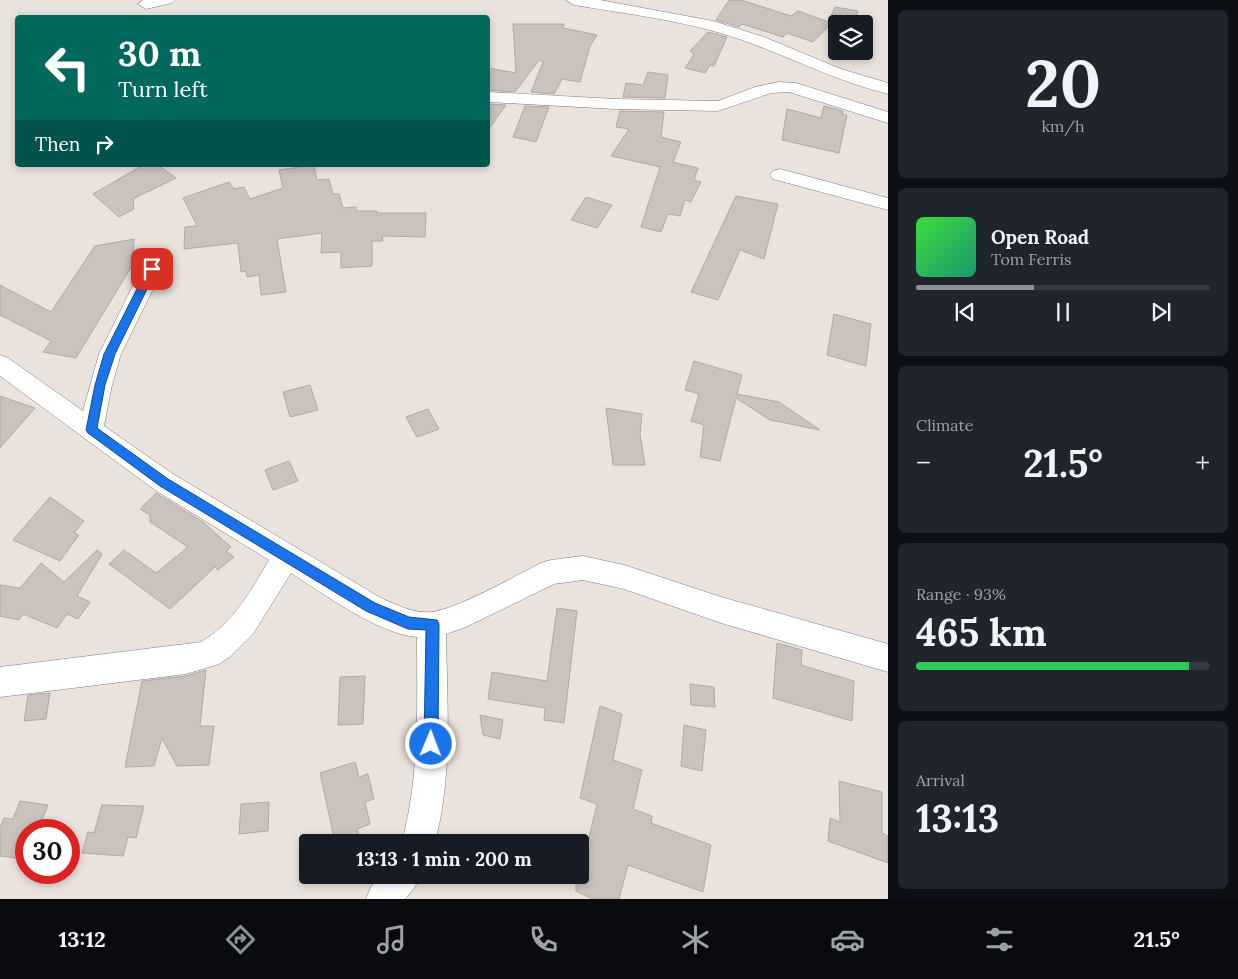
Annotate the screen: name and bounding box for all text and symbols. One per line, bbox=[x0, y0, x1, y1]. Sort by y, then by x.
map controls bbox=[828, 15, 873, 60]
button: layers bbox=[828, 15, 873, 60]
text: 30 m bbox=[118, 31, 201, 76]
icon: left bbox=[35, 35, 100, 100]
text: 20 bbox=[1025, 42, 1101, 125]
text: Turn left bbox=[118, 75, 208, 103]
text: km/h bbox=[1041, 116, 1085, 136]
icon: right bbox=[90, 130, 118, 158]
text: Then bbox=[35, 132, 80, 156]
text: Open Road bbox=[991, 225, 1089, 249]
pin bbox=[131, 248, 173, 290]
text: Tom Ferris bbox=[991, 249, 1071, 269]
icon: arrive bbox=[138, 255, 166, 283]
icon: previous bbox=[951, 298, 979, 326]
icon: pause bbox=[1049, 298, 1077, 326]
icon: next bbox=[1147, 298, 1175, 326]
text: Climate bbox=[916, 415, 973, 435]
text: 21.5° bbox=[1023, 439, 1103, 487]
text: − bbox=[916, 445, 931, 481]
text: + bbox=[1195, 445, 1210, 481]
text: Range · 93% bbox=[916, 584, 1006, 604]
text: 465 km bbox=[916, 608, 1047, 656]
position arrow bbox=[404, 717, 456, 769]
text: Arrival bbox=[916, 770, 965, 790]
text: 13:13 bbox=[916, 794, 999, 842]
speed limit sign: 30 bbox=[15, 819, 80, 884]
text: 13:13 · 1 min · 200 m bbox=[356, 847, 532, 871]
icon: directions bbox=[223, 922, 258, 957]
icon: music bbox=[374, 922, 409, 957]
icon: phone bbox=[526, 922, 561, 957]
icon: climate bbox=[678, 922, 713, 957]
icon: car bbox=[830, 922, 865, 957]
icon: filters bbox=[982, 922, 1017, 957]
text: 13:12 bbox=[58, 925, 106, 953]
text: 21.5° bbox=[1134, 925, 1180, 953]

